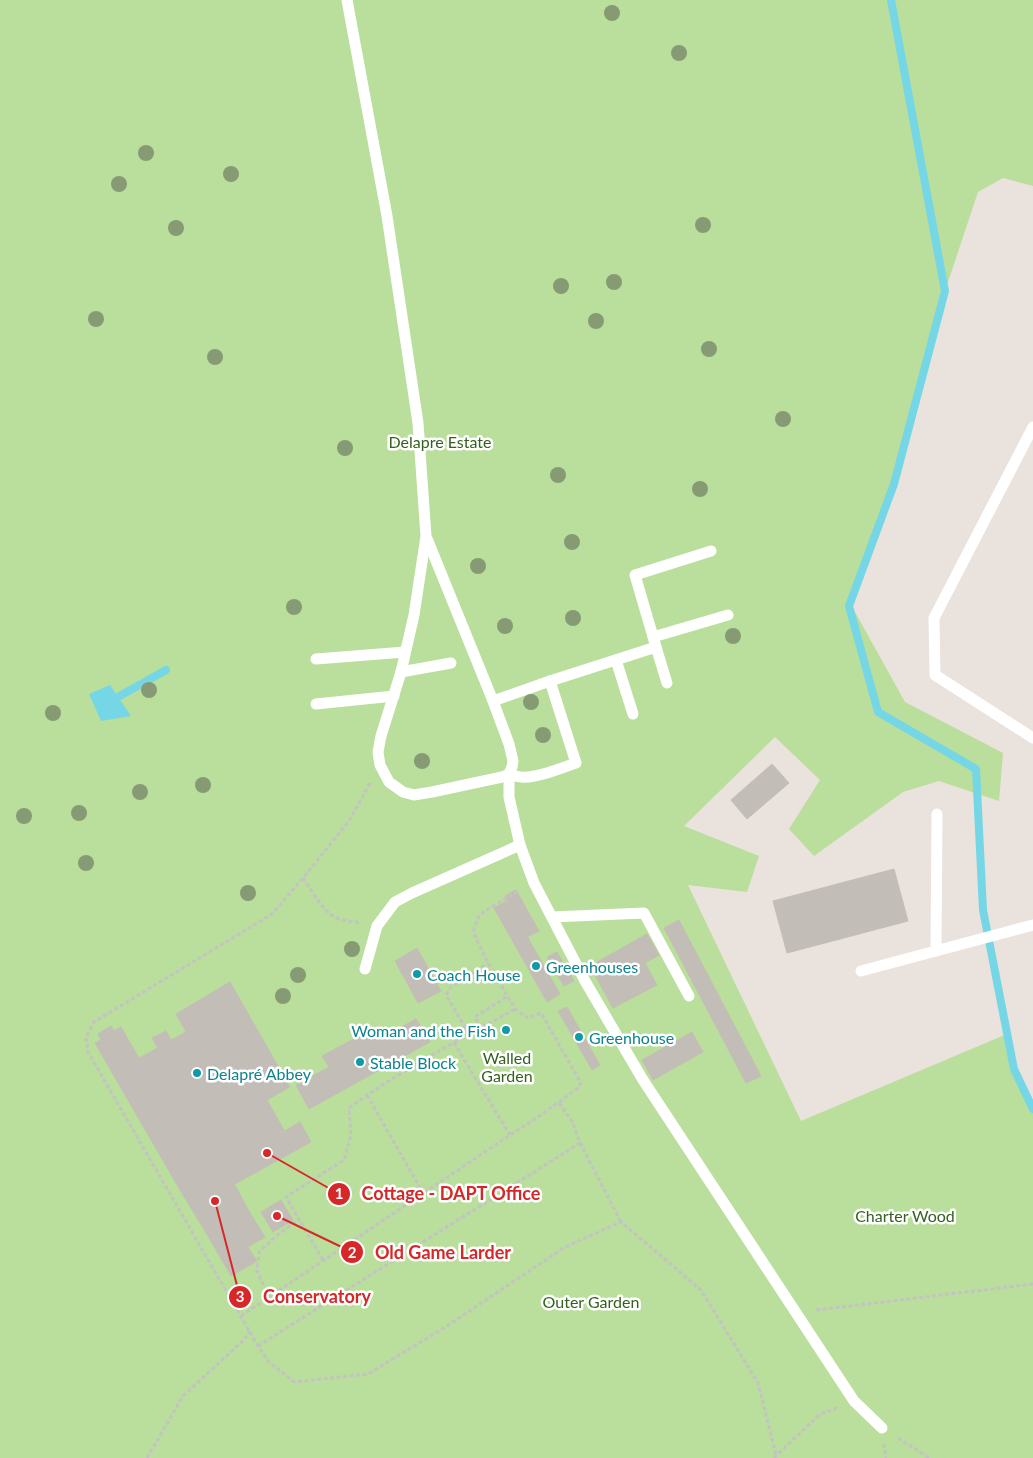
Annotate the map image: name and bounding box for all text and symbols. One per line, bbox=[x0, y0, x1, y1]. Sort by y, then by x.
park label: Delapre Estate bbox=[388, 432, 492, 451]
place label: Greenhouses bbox=[546, 957, 638, 976]
marker: Greenhouses bbox=[530, 960, 542, 972]
place label: Coach House bbox=[427, 965, 521, 984]
marker: Coach House bbox=[411, 968, 423, 980]
place label: Woman and the Fish bbox=[351, 1021, 496, 1040]
marker: Woman and the Fish bbox=[500, 1024, 512, 1036]
place label: Greenhouse bbox=[589, 1028, 674, 1047]
marker: Greenhouse bbox=[573, 1031, 585, 1043]
park label: Walled Garden bbox=[481, 1048, 533, 1085]
place label: Stable Block bbox=[370, 1053, 457, 1072]
marker: Stable Block bbox=[354, 1056, 366, 1068]
place label: Delapré Abbey bbox=[207, 1064, 312, 1083]
marker: Delapré Abbey bbox=[191, 1067, 203, 1079]
callout: Cottage - DAPT Office bbox=[326, 1177, 551, 1210]
text: Cottage - DAPT Office bbox=[362, 1182, 541, 1204]
text: 1 bbox=[335, 1184, 343, 1202]
park label: Charter Wood bbox=[855, 1206, 955, 1225]
callout: Old Game Larder bbox=[340, 1236, 521, 1269]
text: Old Game Larder bbox=[375, 1241, 511, 1263]
text: 2 bbox=[348, 1243, 357, 1261]
callout: Conservatory bbox=[228, 1280, 381, 1313]
text: Conservatory bbox=[263, 1285, 371, 1307]
text: 3 bbox=[236, 1287, 244, 1305]
park label: Outer Garden bbox=[543, 1292, 639, 1311]

